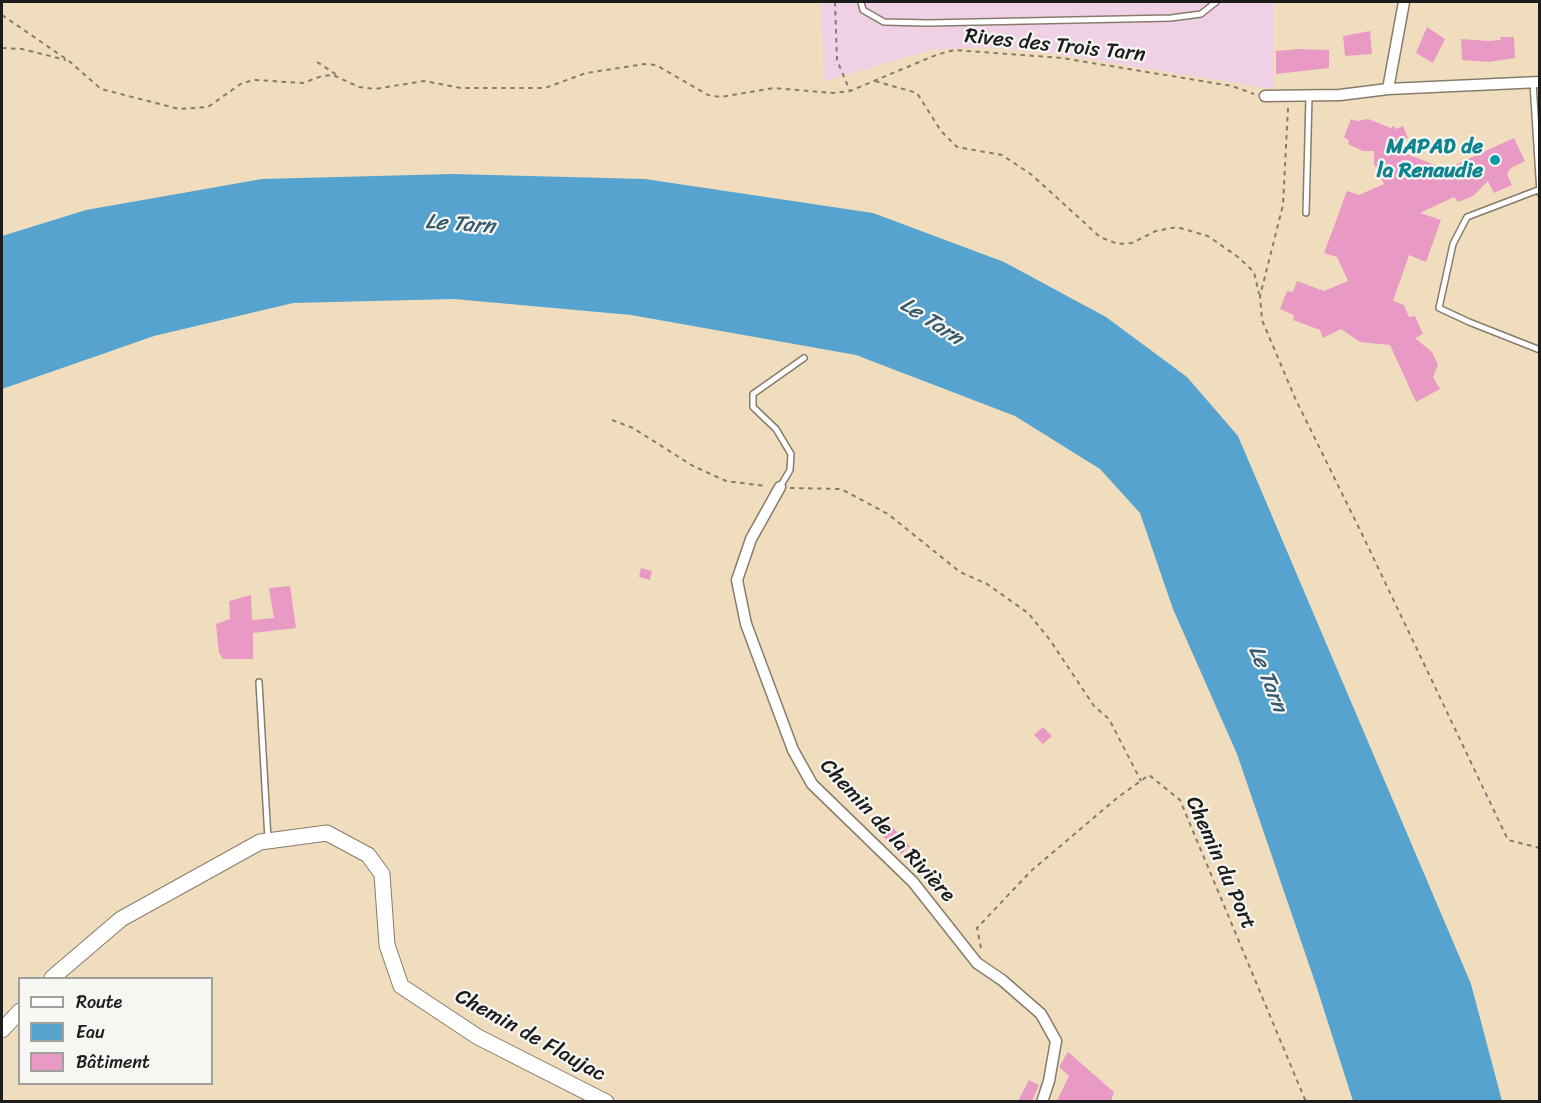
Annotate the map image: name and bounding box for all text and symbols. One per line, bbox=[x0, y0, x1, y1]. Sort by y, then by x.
street label: Rives des Trois Tarn bbox=[963, 24, 1147, 68]
place label: MAPAD de la Renaudie bbox=[1377, 135, 1483, 185]
marker: MAPAD de la Renaudie bbox=[1488, 153, 1502, 167]
water label: Le Tarn bbox=[424, 209, 496, 241]
water label: Le Tarn bbox=[895, 292, 967, 352]
water label: Le Tarn bbox=[1242, 642, 1292, 716]
street label: Chemin de la Rivière bbox=[814, 754, 960, 908]
street label: Chemin du Port bbox=[1179, 793, 1261, 933]
legend bbox=[18, 977, 213, 1085]
street label: Chemin de Flaujac bbox=[450, 984, 610, 1088]
text: Route bbox=[76, 986, 122, 1018]
text: Eau bbox=[76, 1016, 105, 1048]
text: Bâtiment bbox=[76, 1046, 150, 1078]

